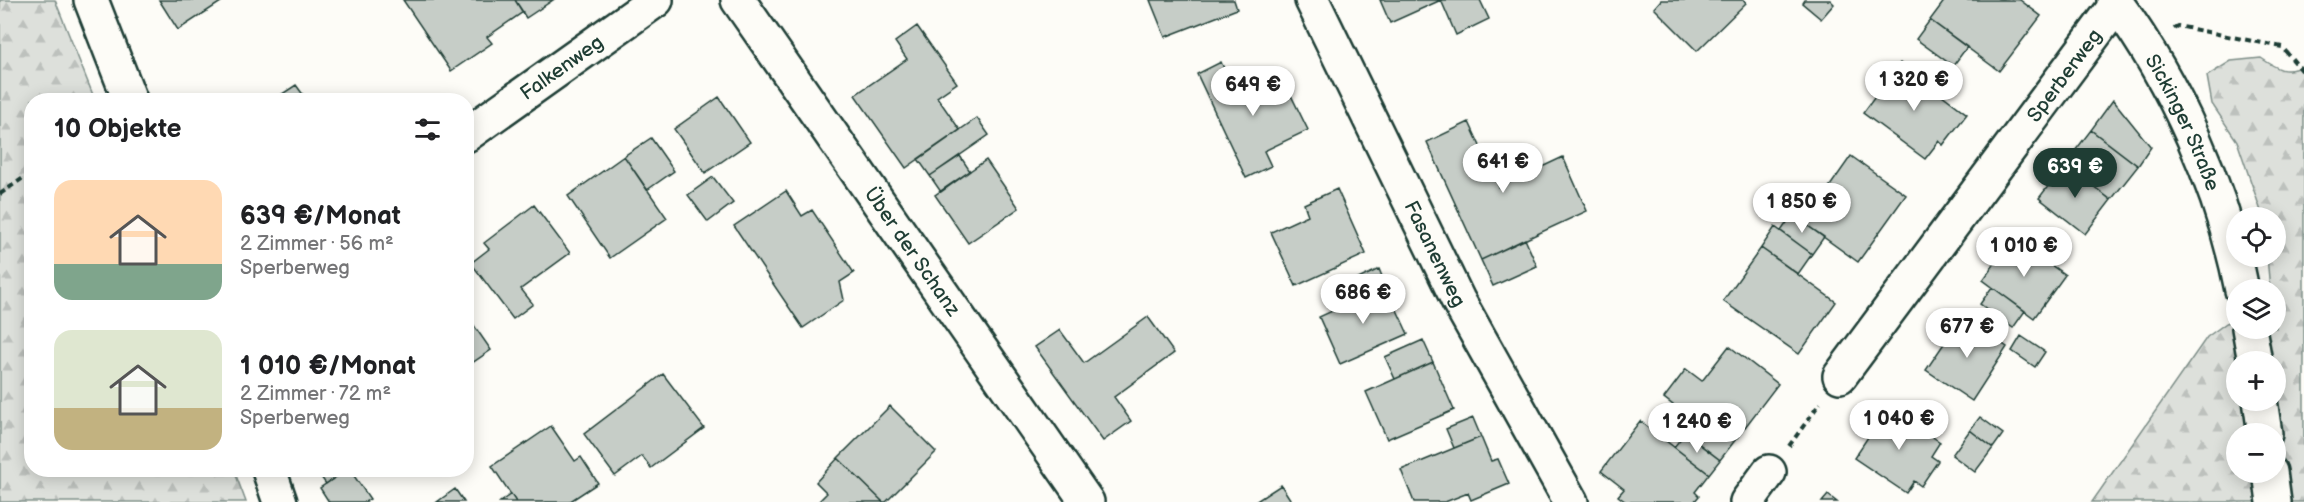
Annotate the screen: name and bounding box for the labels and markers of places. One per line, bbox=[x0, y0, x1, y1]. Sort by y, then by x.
pin: 1 320 € bbox=[1859, 61, 1969, 112]
pin: 649 € bbox=[1211, 66, 1295, 117]
pin: 641 € bbox=[1461, 143, 1545, 194]
pin: 639 € bbox=[2033, 148, 2117, 199]
pin: 1 850 € bbox=[1747, 183, 1857, 234]
pin: 1 010 € bbox=[1969, 227, 2079, 278]
pin: 686 € bbox=[1321, 274, 1405, 325]
pin: 677 € bbox=[1925, 308, 2009, 359]
pin: 1 040 € bbox=[1844, 400, 1954, 451]
pin: 1 240 € bbox=[1642, 403, 1752, 454]

